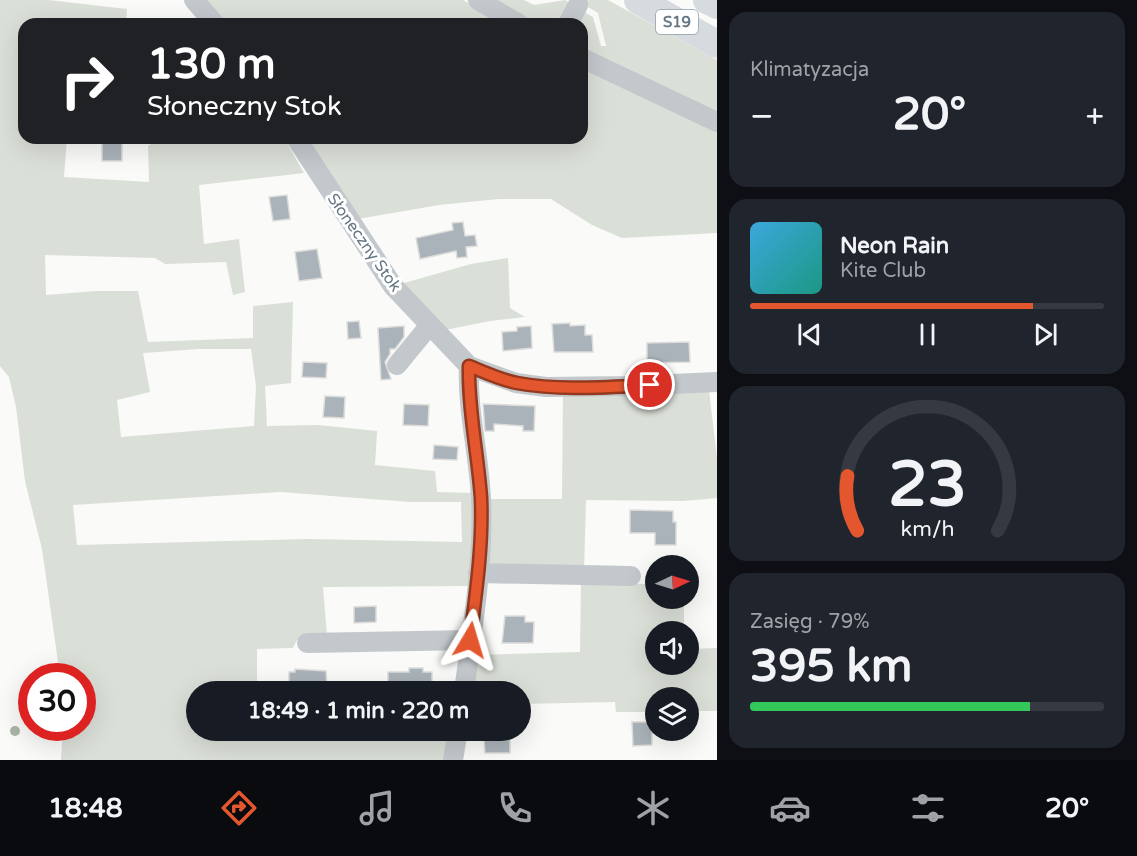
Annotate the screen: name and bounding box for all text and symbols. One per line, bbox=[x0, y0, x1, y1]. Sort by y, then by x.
road number: S19 bbox=[656, 10, 698, 34]
text: 130 m bbox=[147, 39, 276, 90]
icon: right bbox=[48, 42, 126, 120]
text: Klimatyzacja bbox=[750, 58, 869, 82]
text: 20° bbox=[893, 88, 966, 142]
text: Słoneczny Stok bbox=[147, 90, 342, 123]
text: − bbox=[750, 97, 774, 136]
text: + bbox=[1085, 97, 1104, 136]
street label: Słoneczny Stok bbox=[323, 190, 406, 296]
text: Neon Rain bbox=[840, 233, 949, 259]
text: Kite Club bbox=[840, 259, 926, 283]
icon: previous bbox=[793, 318, 826, 351]
icon: pause bbox=[911, 318, 944, 351]
icon: next bbox=[1029, 318, 1062, 351]
pin bbox=[624, 359, 675, 410]
icon: arrive bbox=[633, 368, 666, 401]
text: 23 bbox=[888, 448, 966, 523]
text: km/h bbox=[900, 516, 954, 542]
north arrow bbox=[645, 555, 699, 609]
map controls bbox=[645, 555, 699, 741]
position arrow bbox=[438, 608, 502, 672]
text: Zasięg · 79% bbox=[750, 610, 870, 634]
button: sound bbox=[645, 621, 699, 675]
text: 395 km bbox=[750, 640, 912, 694]
speed limit sign: 30 bbox=[18, 663, 96, 741]
button: layers bbox=[645, 687, 699, 741]
text: 18:49 · 1 min · 220 m bbox=[248, 698, 469, 724]
icon: directions bbox=[218, 787, 260, 829]
icon: music bbox=[356, 787, 398, 829]
icon: phone bbox=[494, 787, 536, 829]
icon: climate bbox=[632, 787, 674, 829]
icon: car bbox=[769, 787, 811, 829]
icon: filters bbox=[907, 787, 949, 829]
text: 18:48 bbox=[48, 792, 123, 825]
text: 20° bbox=[1045, 792, 1089, 825]

